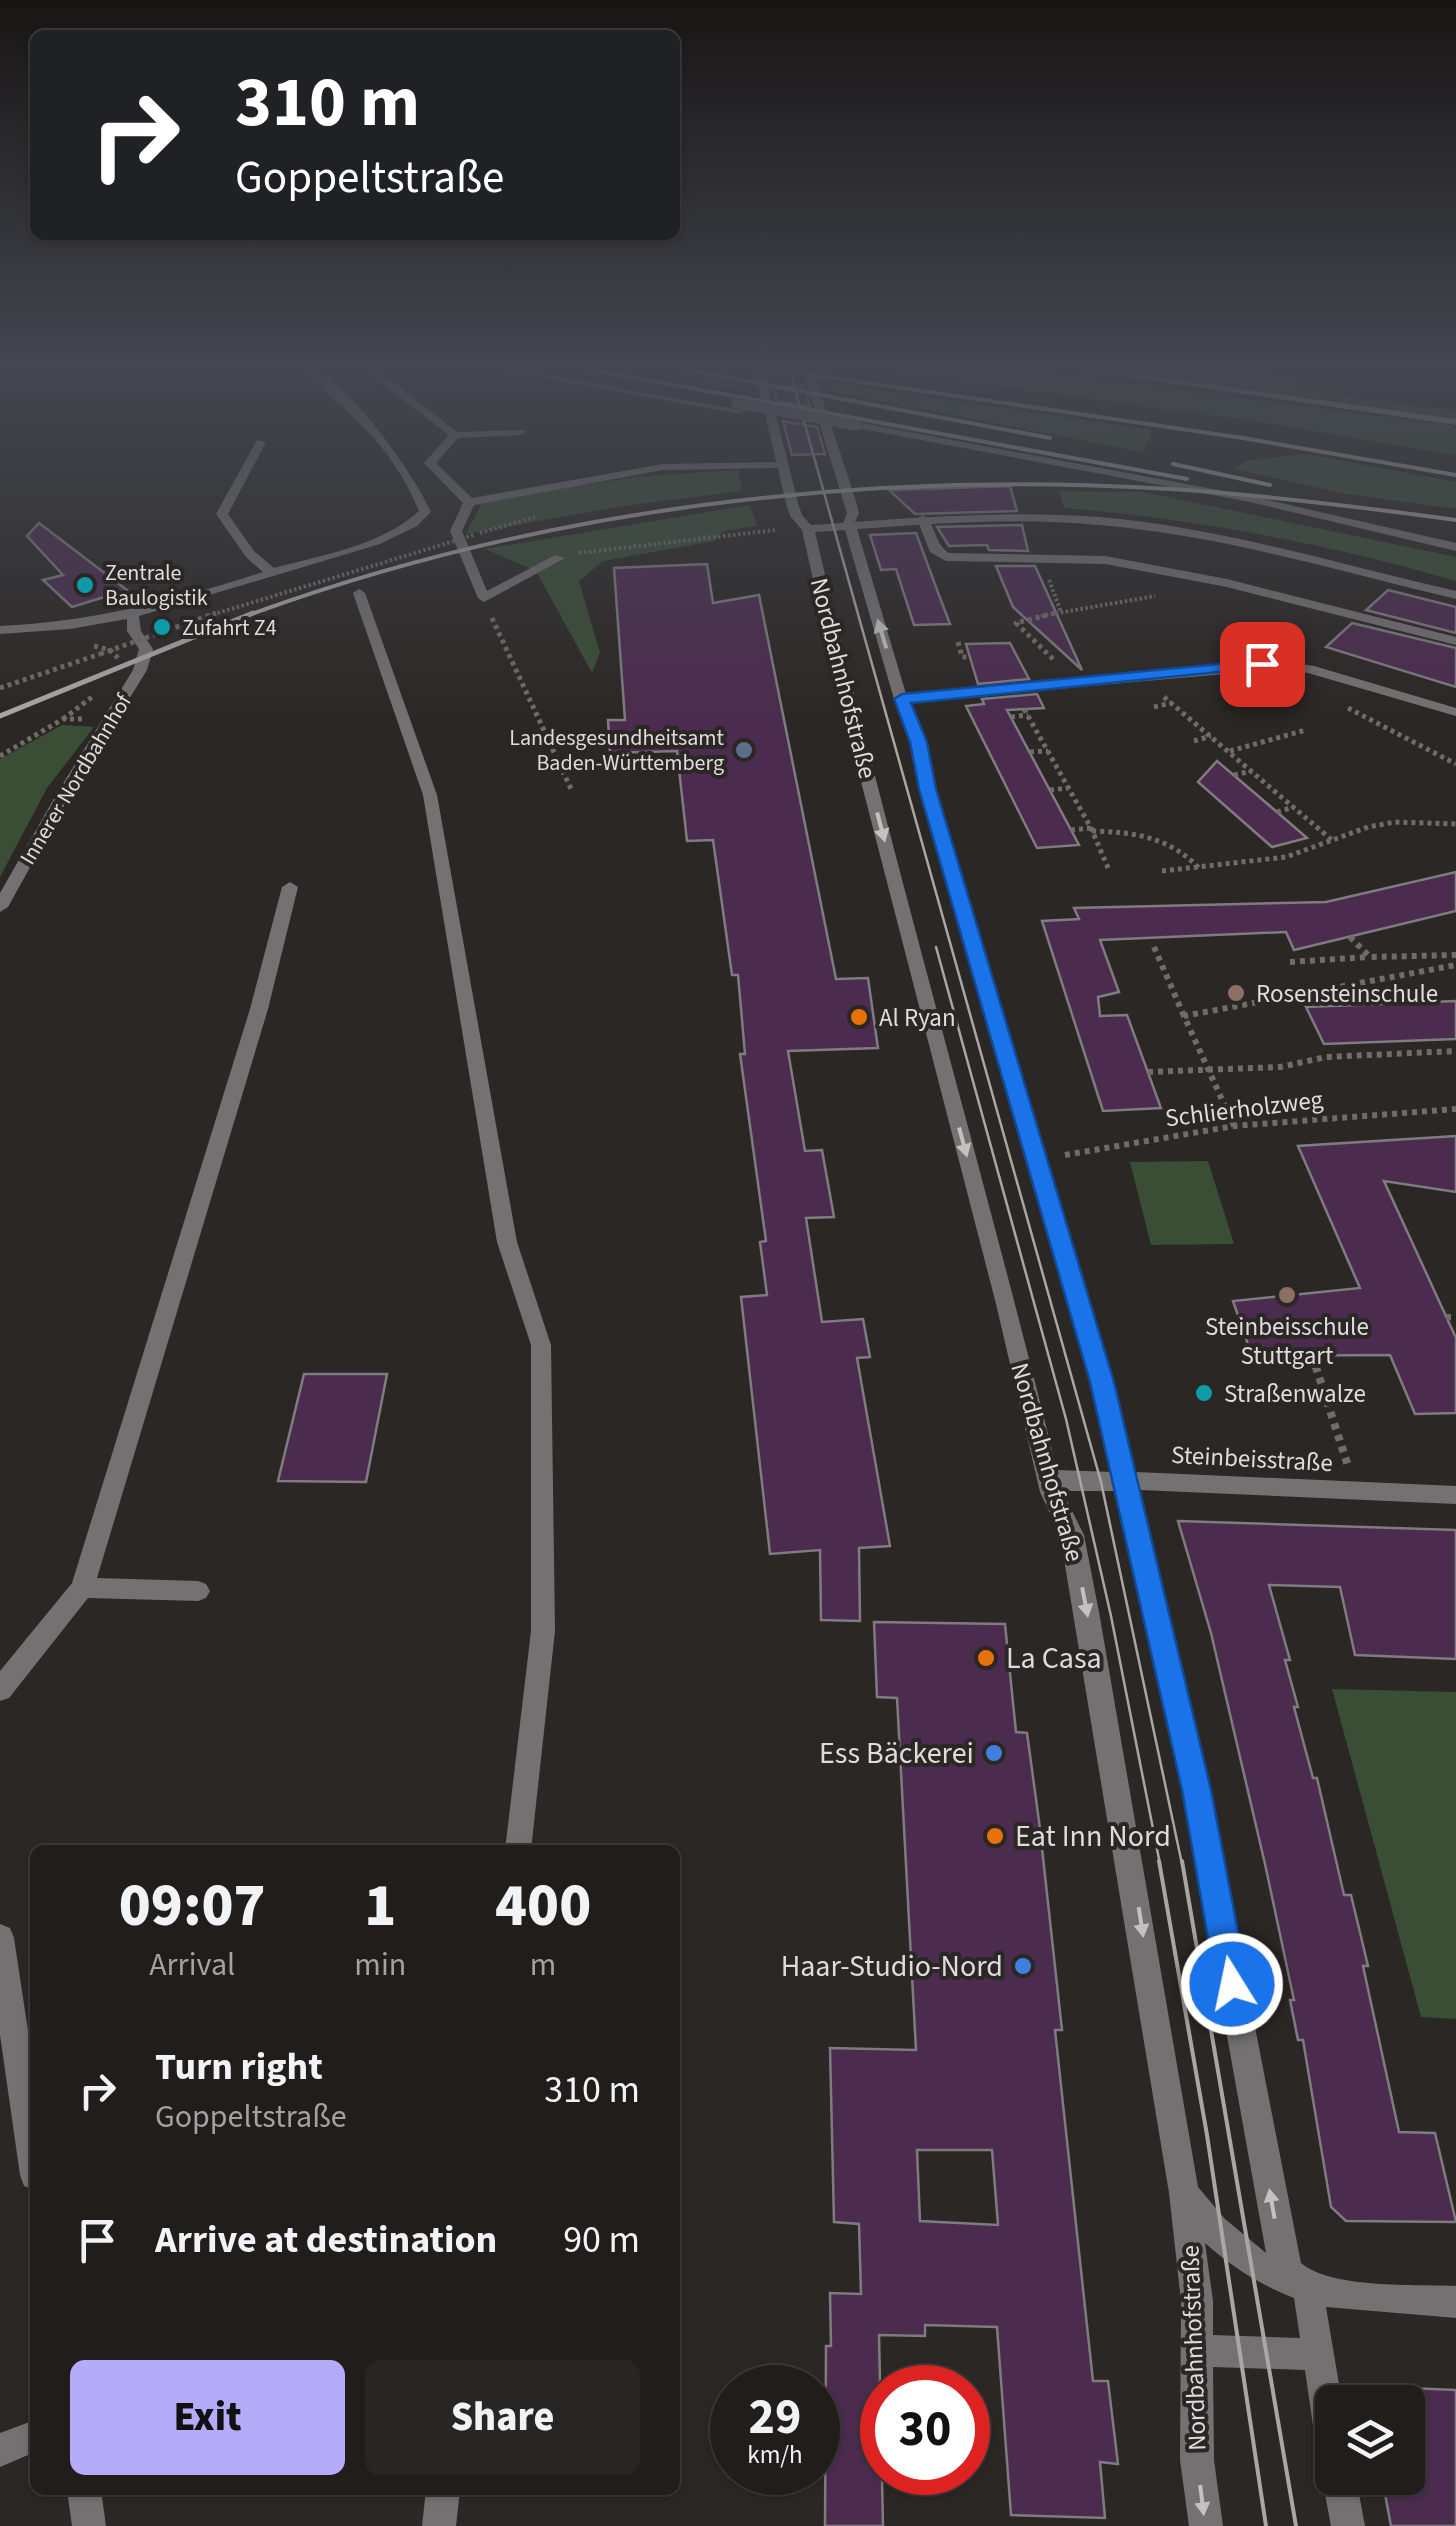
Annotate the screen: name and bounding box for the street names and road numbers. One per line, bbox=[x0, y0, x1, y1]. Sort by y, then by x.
street label: Nordbahnhofstraße bbox=[801, 574, 885, 782]
street label: Innerer Nordbahnhof bbox=[12, 687, 140, 871]
street label: Schlierholzweg bbox=[1163, 1081, 1325, 1137]
street label: Nordbahnhofstraße bbox=[1001, 1358, 1093, 1566]
street label: Steinbeisstraße bbox=[1170, 1437, 1334, 1481]
street label: Nordbahnhofstraße bbox=[1172, 2245, 1216, 2451]

